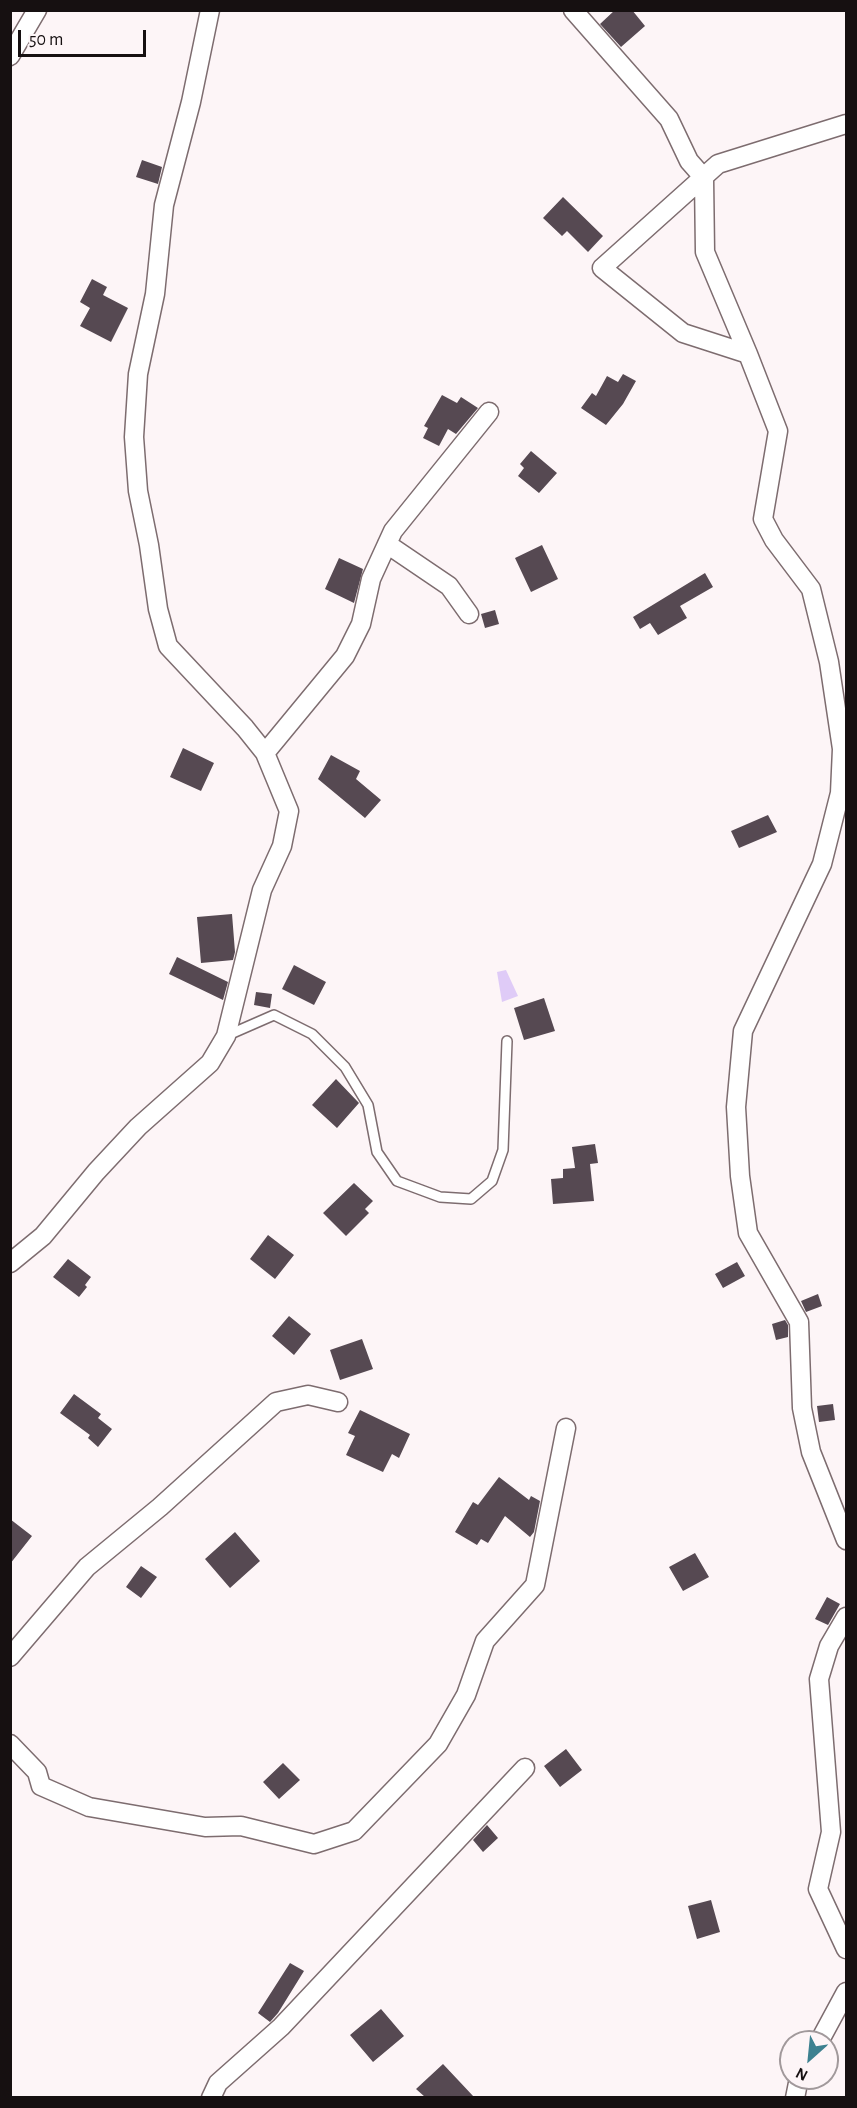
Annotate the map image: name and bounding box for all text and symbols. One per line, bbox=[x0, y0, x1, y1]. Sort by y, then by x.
scale bar bbox=[21, 18, 148, 56]
text: 50 m bbox=[29, 31, 63, 49]
north arrow bbox=[779, 2030, 839, 2090]
text: N bbox=[793, 2065, 810, 2084]

